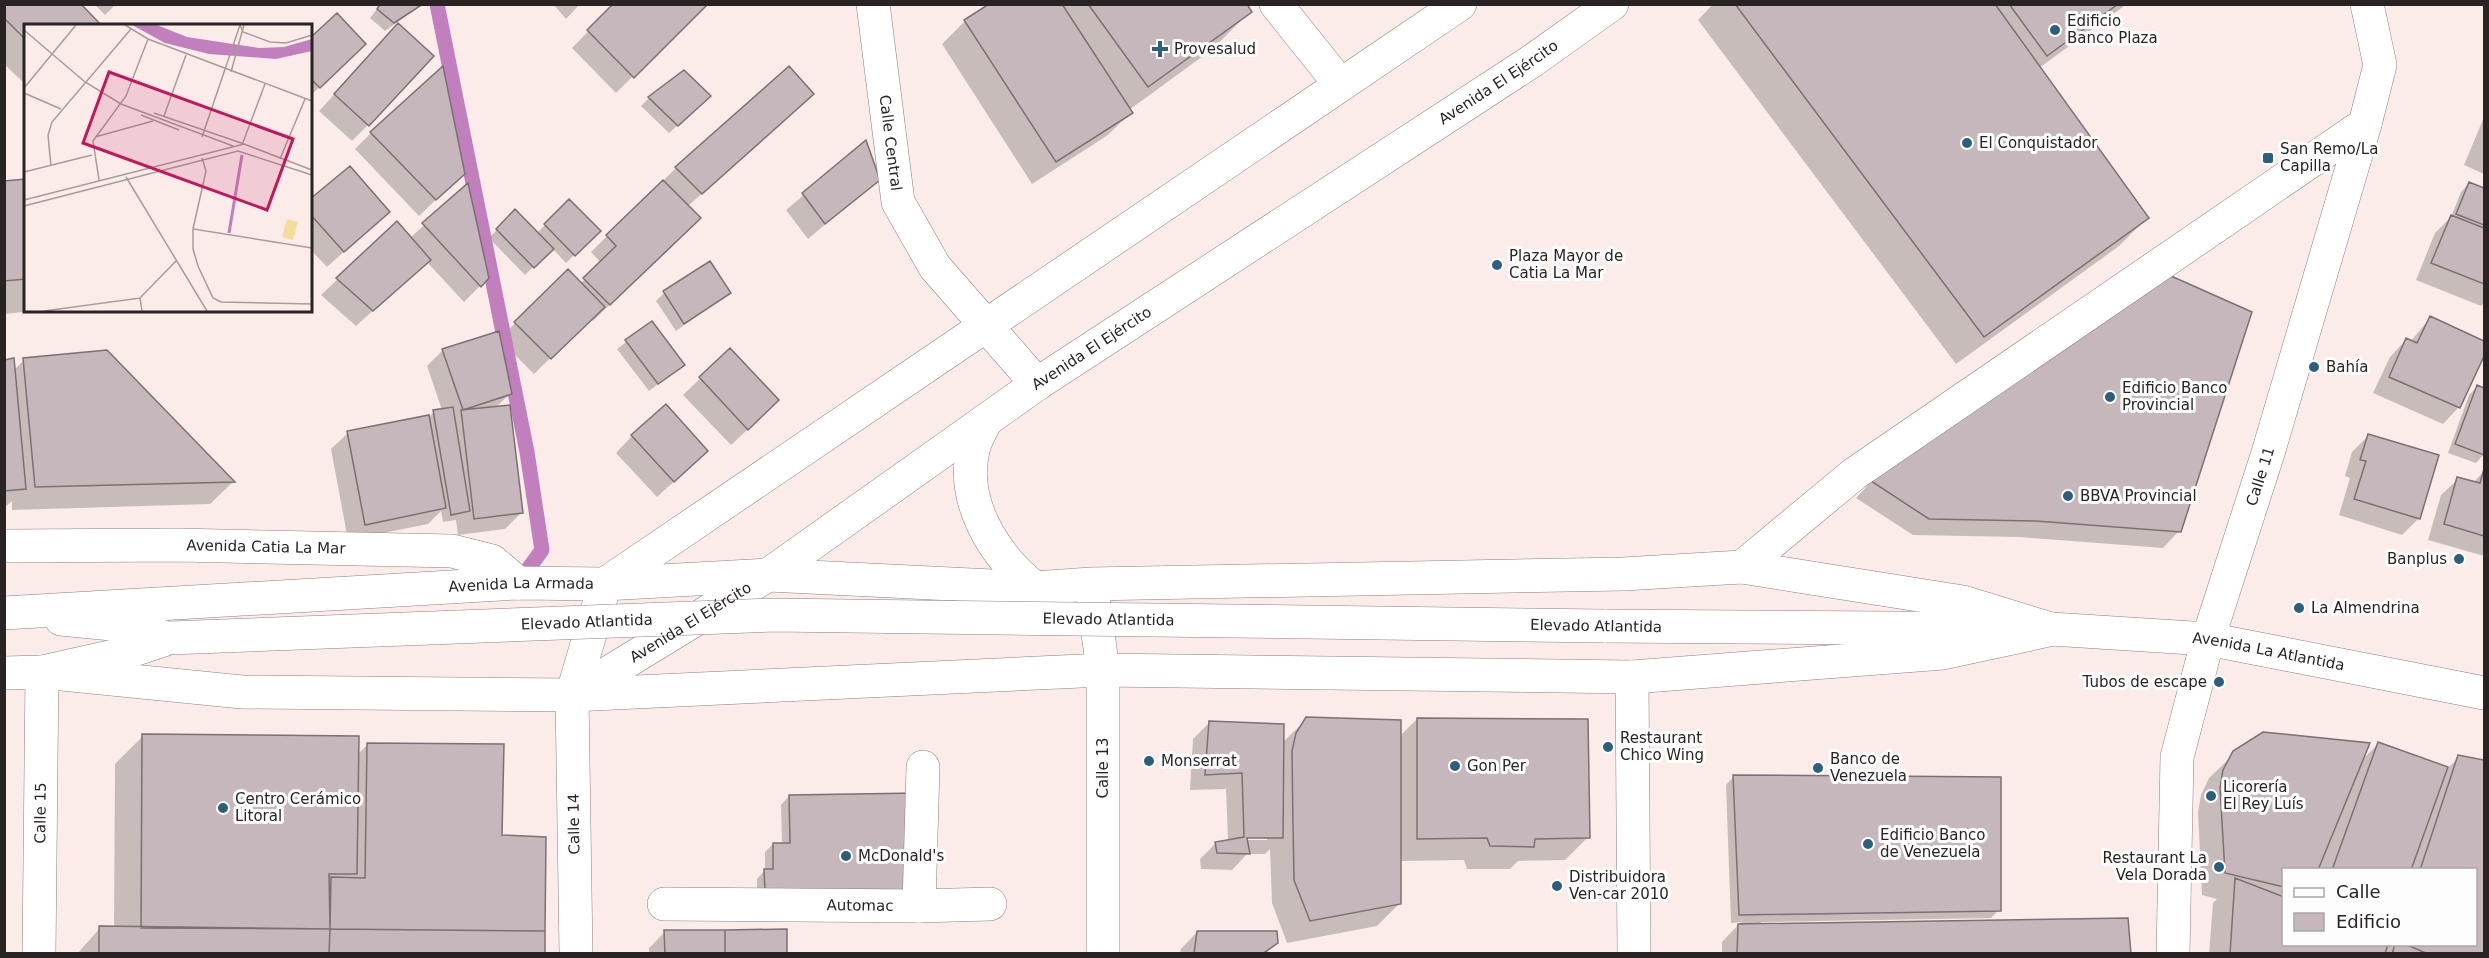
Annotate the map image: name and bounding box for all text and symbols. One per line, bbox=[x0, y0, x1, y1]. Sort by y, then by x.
place label: Edificio Banco Plaza bbox=[2067, 12, 2158, 47]
marker: Edificio Banco Plaza bbox=[2048, 23, 2062, 37]
inset map bbox=[24, 24, 312, 312]
street label: Avenida El Ejército bbox=[1435, 36, 1562, 128]
marker: Provesalud bbox=[1151, 40, 1169, 58]
place label: Provesalud bbox=[1174, 40, 1256, 58]
street label: Calle Central bbox=[876, 94, 906, 192]
place label: El Conquistador bbox=[1979, 134, 2098, 152]
marker: El Conquistador bbox=[1960, 136, 1974, 150]
place label: San Remo/La Capilla bbox=[2280, 140, 2378, 175]
marker: San Remo/La Capilla bbox=[2261, 151, 2275, 165]
place label: Plaza Mayor de Catia La Mar bbox=[1509, 247, 1623, 282]
marker: Plaza Mayor de Catia La Mar bbox=[1490, 258, 1504, 272]
street label: Avenida El Ejército bbox=[1028, 303, 1155, 394]
place label: Bahía bbox=[2326, 358, 2368, 376]
marker: Bahía bbox=[2307, 360, 2321, 374]
place label: Edificio Banco Provincial bbox=[2122, 379, 2227, 414]
marker: Edificio Banco Provincial bbox=[2103, 390, 2117, 404]
street label: Calle 11 bbox=[2243, 445, 2278, 508]
place label: BBVA Provincial bbox=[2080, 487, 2197, 505]
marker: BBVA Provincial bbox=[2061, 489, 2075, 503]
street label: Avenida Catia La Mar bbox=[186, 536, 347, 558]
place label: Banplus bbox=[2387, 550, 2447, 568]
marker: Banplus bbox=[2452, 552, 2466, 566]
street label: Avenida La Armada bbox=[448, 574, 594, 596]
street label: Avenida El Ejército bbox=[626, 578, 755, 667]
place label: La Almendrina bbox=[2311, 599, 2420, 617]
marker: La Almendrina bbox=[2292, 601, 2306, 615]
street label: Elevado Atlantida bbox=[1042, 610, 1175, 629]
street label: Elevado Atlantida bbox=[520, 611, 653, 634]
street label: Elevado Atlantida bbox=[1530, 616, 1662, 636]
street label: Avenida La Atlantida bbox=[2192, 629, 2346, 675]
place label: Tubos de escape bbox=[2082, 673, 2207, 691]
marker: Tubos de escape bbox=[2212, 675, 2226, 689]
place label: Restaurant Chico Wing bbox=[1620, 729, 1704, 764]
street label: Calle 13 bbox=[1094, 737, 1112, 799]
marker: Restaurant Chico Wing bbox=[1601, 740, 1615, 754]
place label: Banco de Venezuela bbox=[1830, 750, 1907, 785]
place label: Monserrat bbox=[1161, 752, 1237, 770]
marker: Monserrat bbox=[1142, 754, 1156, 768]
place label: Gon Per bbox=[1467, 757, 1527, 775]
marker: Gon Per bbox=[1448, 759, 1462, 773]
marker: Banco de Venezuela bbox=[1811, 761, 1825, 775]
place label: Licorería El Rey Luís bbox=[2223, 778, 2304, 813]
street label: Calle 15 bbox=[31, 782, 50, 844]
marker: Licorería El Rey Luís bbox=[2204, 789, 2218, 803]
place label: Centro Cerámico Litoral bbox=[235, 790, 361, 825]
street label: Calle 14 bbox=[564, 793, 584, 855]
marker: Centro Cerámico Litoral bbox=[216, 801, 230, 815]
place label: Edificio Banco de Venezuela bbox=[1880, 826, 1985, 861]
marker: Edificio Banco de Venezuela bbox=[1861, 837, 1875, 851]
place label: McDonald's bbox=[858, 847, 944, 865]
marker: McDonald's bbox=[839, 849, 853, 863]
place label: Restaurant La Vela Dorada bbox=[2103, 849, 2207, 884]
marker: Restaurant La Vela Dorada bbox=[2212, 860, 2226, 874]
place label: Distribuidora Ven-car 2010 bbox=[1569, 868, 1669, 903]
legend bbox=[2282, 868, 2477, 946]
marker: Distribuidora Ven-car 2010 bbox=[1550, 879, 1564, 893]
text: Calle bbox=[2336, 881, 2381, 902]
street label: Automac bbox=[826, 896, 894, 915]
text: Edificio bbox=[2336, 911, 2401, 932]

